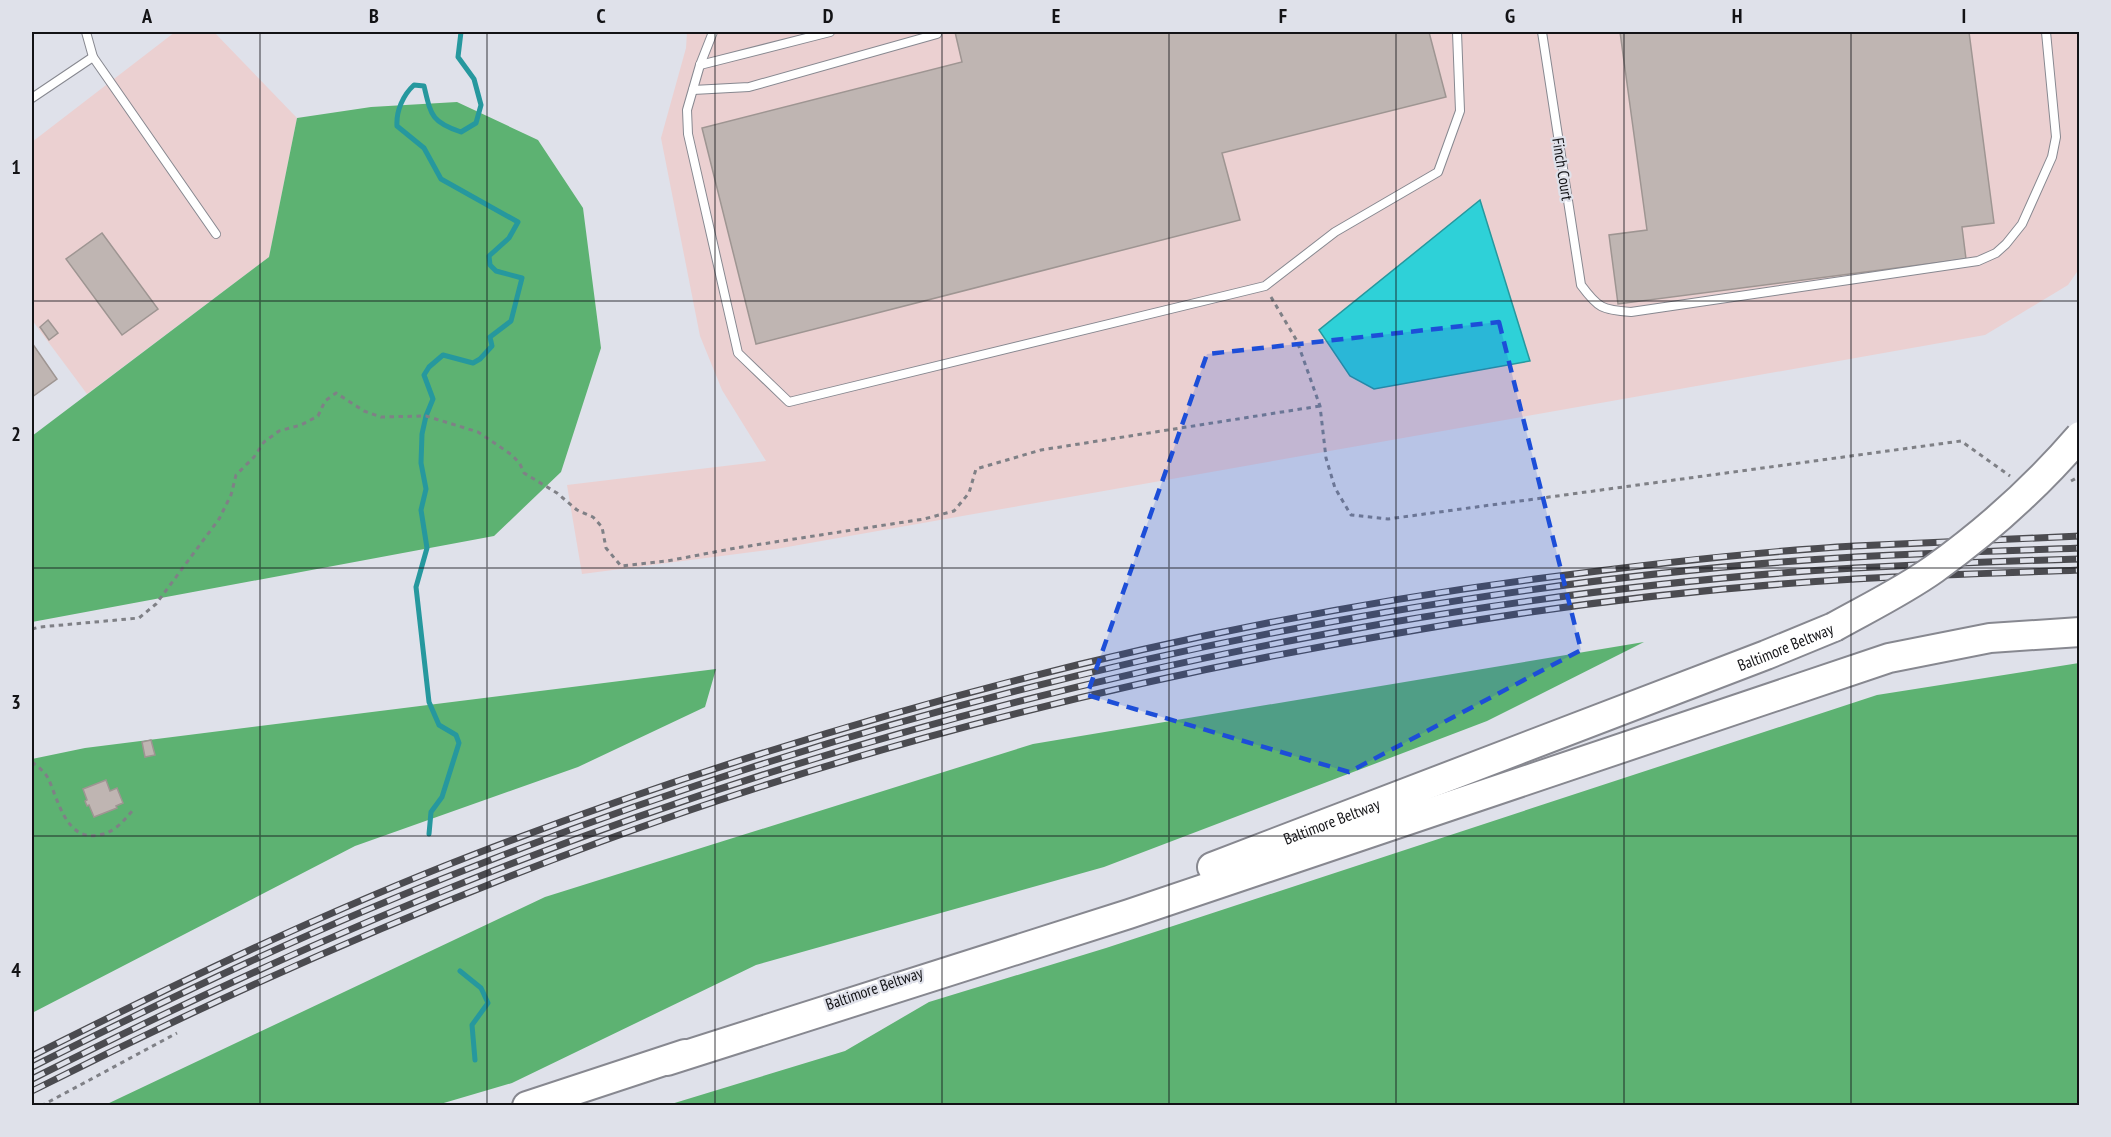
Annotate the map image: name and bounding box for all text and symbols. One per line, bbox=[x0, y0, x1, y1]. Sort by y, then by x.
text: A bbox=[141, 3, 153, 29]
text: B bbox=[369, 3, 379, 29]
text: C bbox=[596, 3, 606, 29]
text: D bbox=[823, 3, 834, 29]
text: E bbox=[1052, 3, 1060, 29]
text: F bbox=[1279, 3, 1287, 29]
text: G bbox=[1505, 3, 1515, 29]
text: H bbox=[1732, 3, 1742, 29]
text: I bbox=[1962, 3, 1966, 29]
street label: Finch Court bbox=[1548, 136, 1578, 202]
text: 1 bbox=[11, 154, 21, 180]
text: 2 bbox=[11, 421, 21, 447]
street label: Baltimore Beltway bbox=[1734, 618, 1836, 675]
text: 3 bbox=[11, 689, 21, 715]
street label: Baltimore Beltway bbox=[1281, 794, 1383, 849]
text: 4 bbox=[11, 957, 21, 983]
street label: Baltimore Beltway bbox=[823, 962, 925, 1014]

